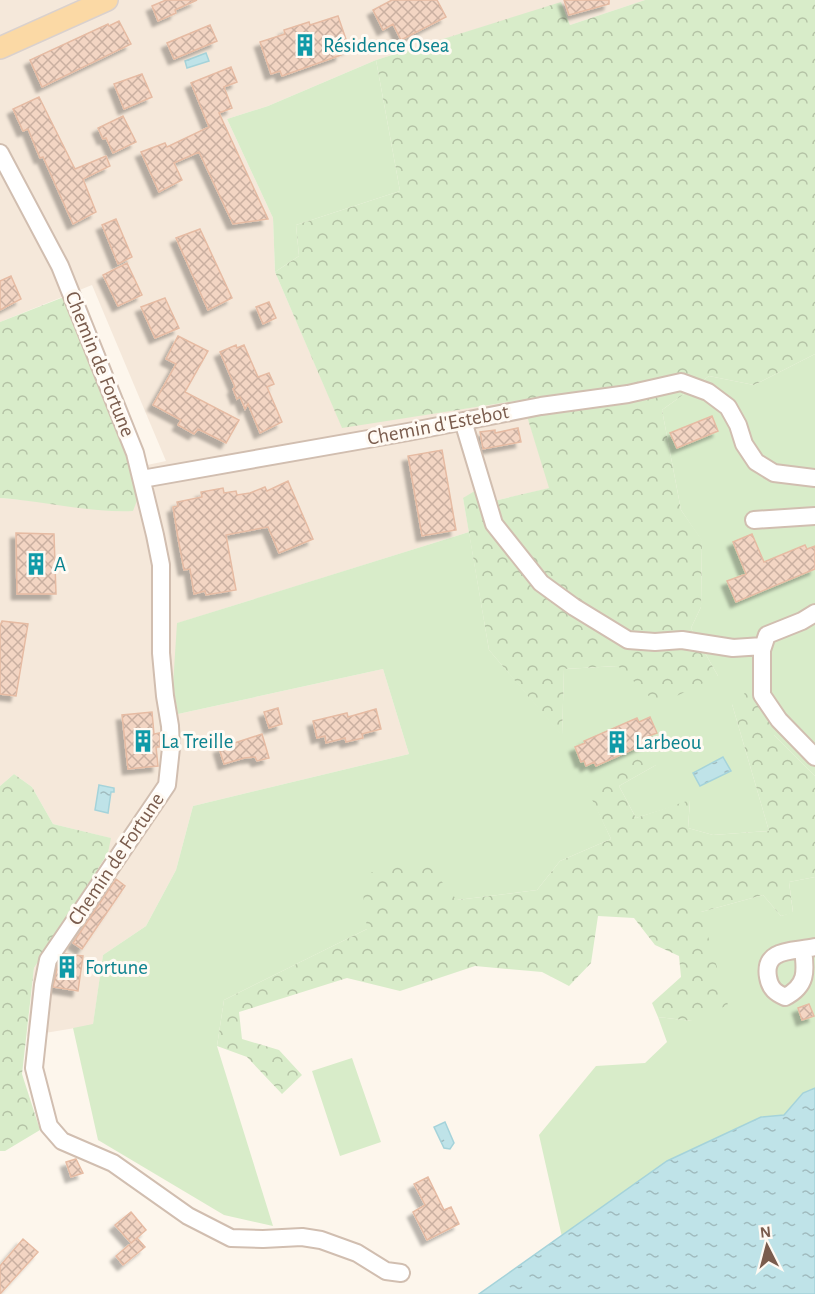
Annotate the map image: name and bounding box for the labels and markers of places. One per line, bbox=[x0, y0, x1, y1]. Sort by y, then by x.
building icon: Résidence Osea bbox=[292, 32, 318, 58]
place label: Résidence Osea bbox=[323, 35, 450, 56]
building icon: A bbox=[23, 551, 49, 577]
place label: A bbox=[54, 554, 66, 575]
building icon: La Treille bbox=[130, 728, 156, 754]
building icon: Larbeou bbox=[604, 729, 630, 755]
place label: La Treille bbox=[161, 731, 233, 752]
place label: Larbeou bbox=[635, 732, 702, 753]
building icon: Fortune bbox=[54, 954, 80, 980]
place label: Fortune bbox=[85, 957, 148, 978]

